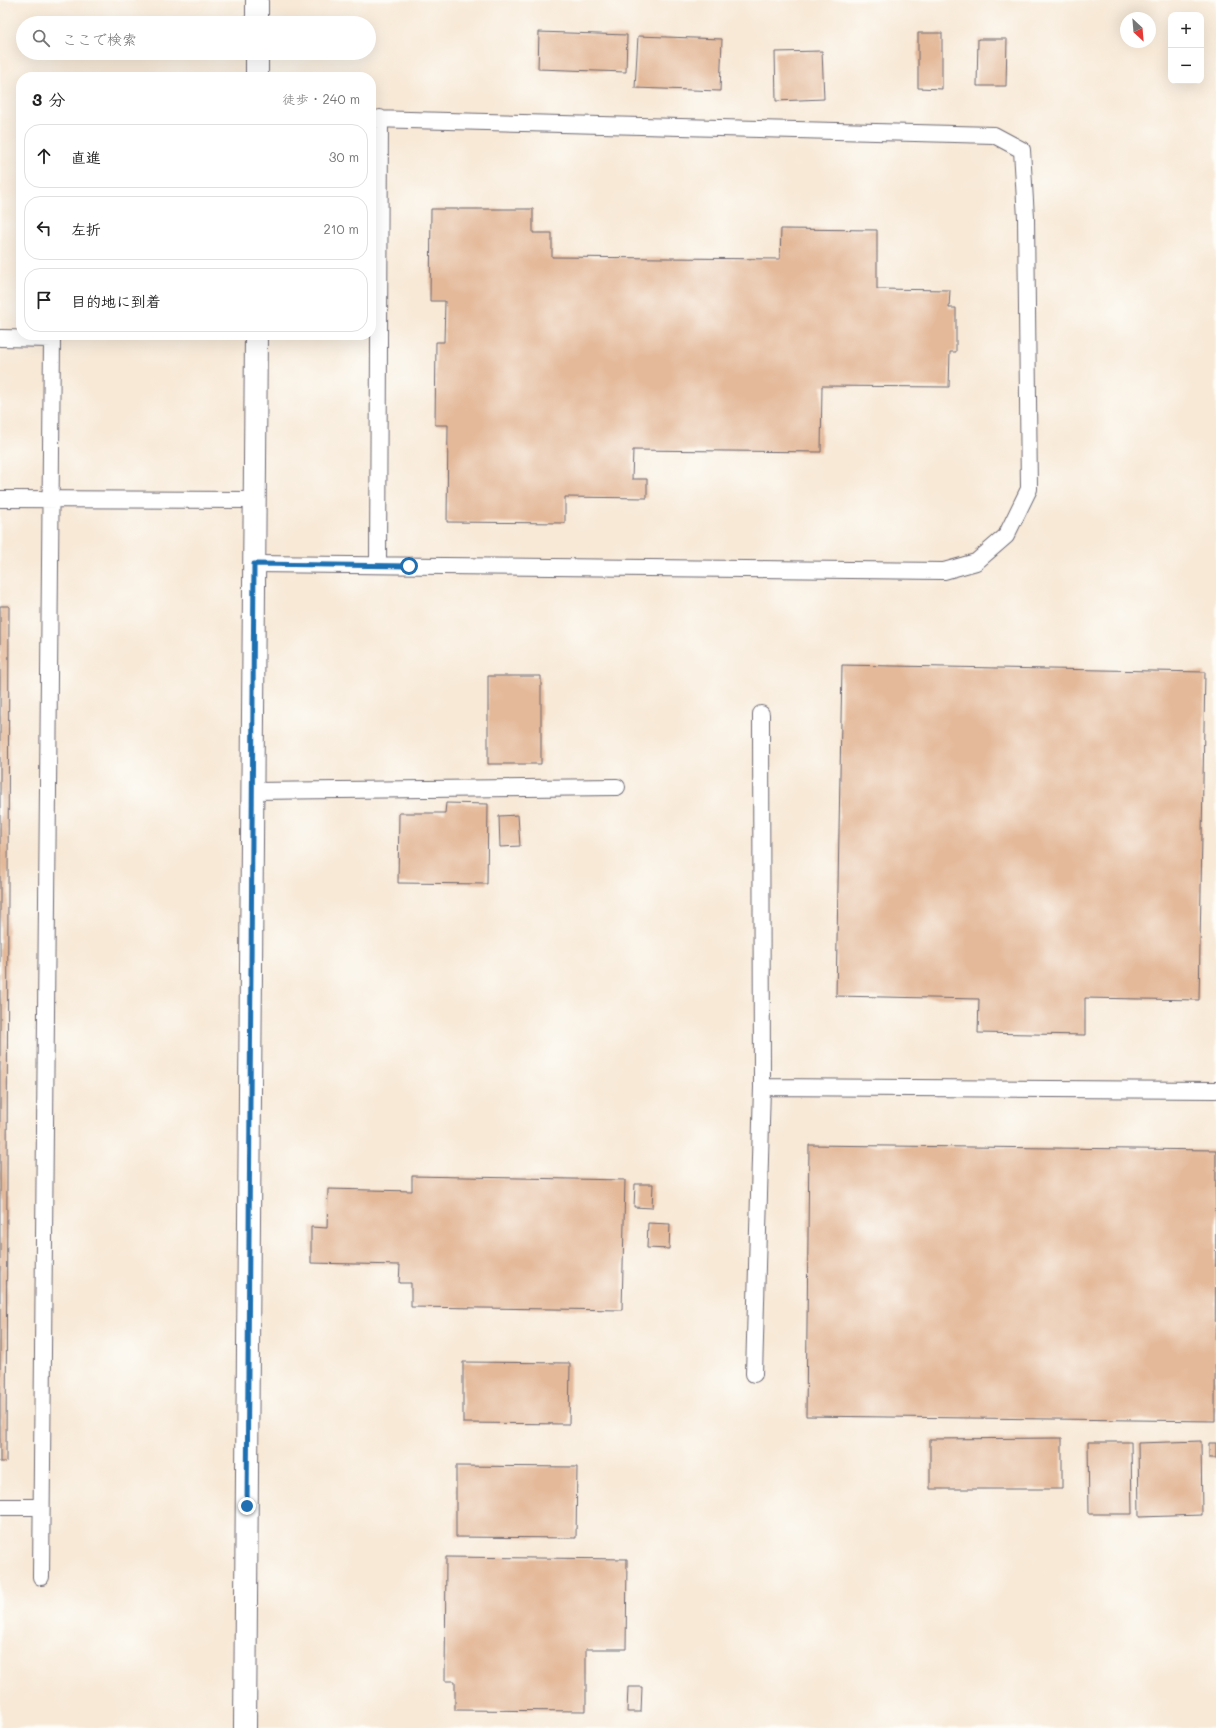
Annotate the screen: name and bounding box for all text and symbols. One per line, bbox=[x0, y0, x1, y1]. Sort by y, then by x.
north arrow bbox=[1120, 12, 1156, 48]
map controls bbox=[1168, 12, 1204, 84]
button: + bbox=[1168, 12, 1204, 48]
search box bbox=[16, 16, 376, 60]
icon: search bbox=[30, 27, 52, 49]
text: ここで検索 bbox=[62, 29, 137, 49]
button: − bbox=[1168, 48, 1204, 84]
text: 3 分 bbox=[32, 88, 65, 110]
text: 徒歩 · 240 m bbox=[283, 90, 360, 107]
icon: ahead bbox=[33, 145, 55, 167]
text: 直進 bbox=[71, 147, 101, 167]
text: 30 m bbox=[329, 148, 359, 165]
icon: left bbox=[33, 217, 55, 239]
text: 左折 bbox=[71, 219, 101, 239]
text: 210 m bbox=[323, 220, 359, 237]
icon: arrive bbox=[33, 289, 55, 311]
text: 目的地に到着 bbox=[71, 291, 161, 311]
route start bbox=[400, 557, 418, 575]
route end bbox=[238, 1497, 256, 1515]

